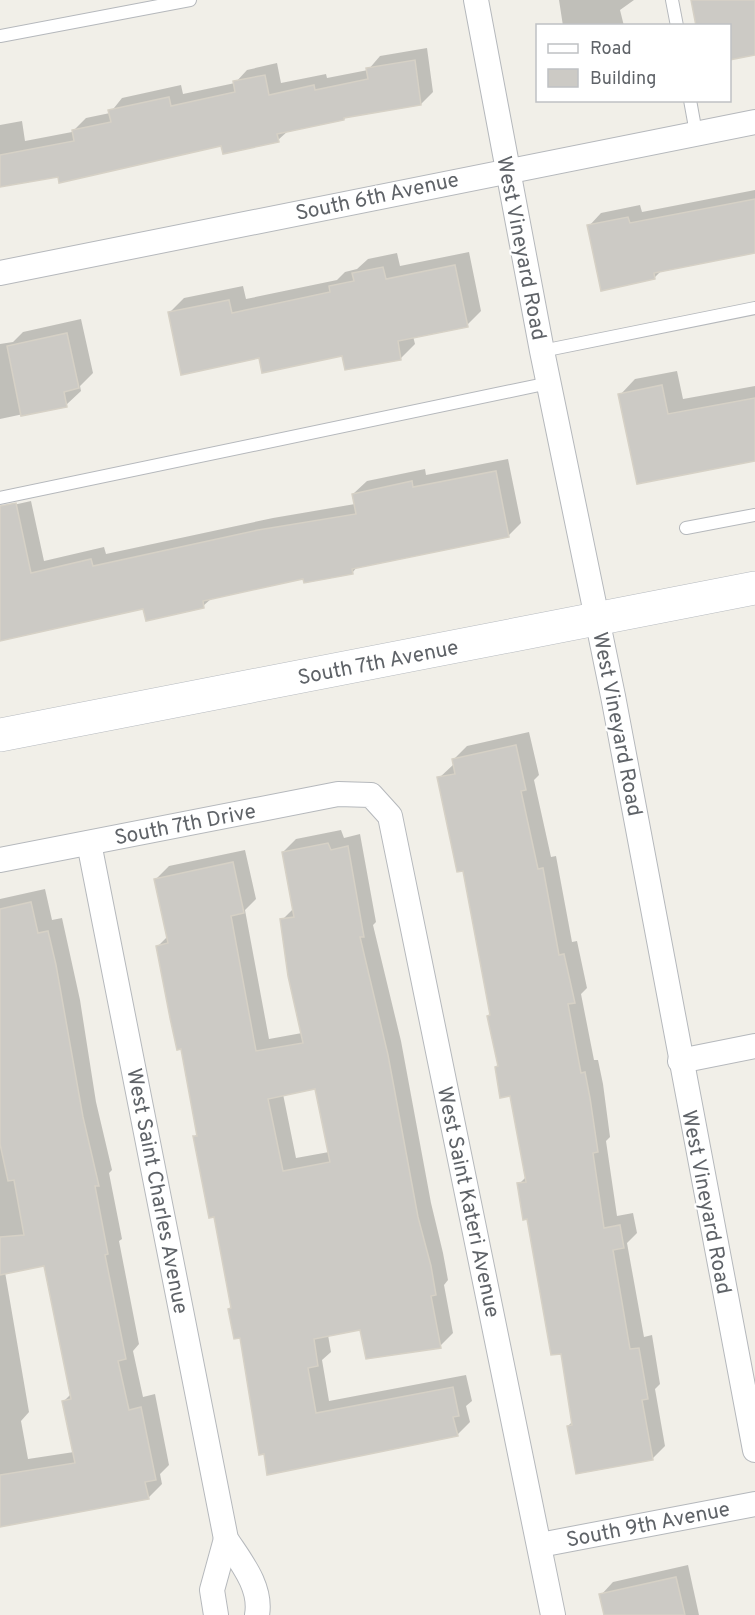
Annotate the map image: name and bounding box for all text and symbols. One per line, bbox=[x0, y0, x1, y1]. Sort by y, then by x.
legend bbox=[536, 24, 731, 102]
text: Road bbox=[590, 38, 632, 61]
text: Building bbox=[590, 68, 656, 91]
street label: West Vineyard Road bbox=[489, 154, 552, 343]
street label: South 6th Avenue bbox=[293, 167, 461, 228]
street label: West Vineyard Road bbox=[585, 630, 648, 819]
street label: South 7th Avenue bbox=[296, 635, 461, 692]
street label: South 7th Drive bbox=[112, 799, 258, 852]
street label: West Saint Charles Avenue bbox=[119, 1066, 194, 1316]
street label: West Saint Kateri Avenue bbox=[430, 1084, 505, 1320]
street label: West Vineyard Road bbox=[674, 1108, 737, 1297]
street label: South 9th Avenue bbox=[564, 1496, 732, 1555]

